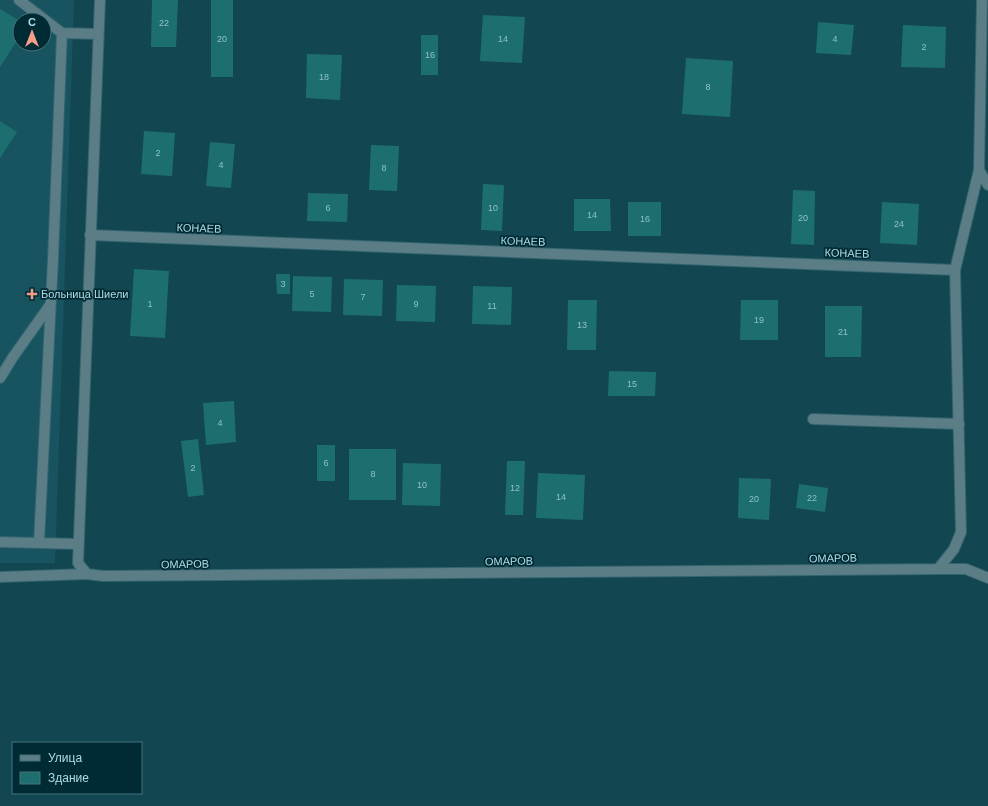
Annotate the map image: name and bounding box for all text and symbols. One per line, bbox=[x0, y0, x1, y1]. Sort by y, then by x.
north arrow bbox=[12, 12, 52, 52]
text: С bbox=[28, 16, 36, 28]
house number: 22 bbox=[159, 18, 169, 28]
house number: 20 bbox=[217, 34, 227, 44]
house number: 14 bbox=[498, 34, 508, 44]
house number: 4 bbox=[832, 34, 838, 44]
house number: 2 bbox=[921, 42, 927, 52]
house number: 16 bbox=[425, 50, 435, 60]
house number: 18 bbox=[319, 72, 329, 82]
house number: 8 bbox=[705, 82, 711, 92]
house number: 2 bbox=[155, 148, 161, 158]
house number: 4 bbox=[218, 160, 224, 170]
house number: 8 bbox=[381, 163, 387, 173]
house number: 6 bbox=[325, 203, 331, 213]
house number: 10 bbox=[488, 203, 498, 213]
house number: 14 bbox=[587, 210, 597, 220]
house number: 20 bbox=[798, 213, 808, 223]
house number: 16 bbox=[640, 214, 650, 224]
house number: 24 bbox=[894, 219, 904, 229]
street label: КОНАЕВ bbox=[176, 221, 222, 235]
street label: КОНАЕВ bbox=[500, 234, 546, 248]
street label: КОНАЕВ bbox=[824, 246, 870, 260]
house number: 3 bbox=[280, 279, 286, 289]
marker: Больница Шиели bbox=[26, 288, 38, 300]
place label: Больница Шиели bbox=[41, 288, 128, 300]
house number: 5 bbox=[309, 289, 315, 299]
house number: 7 bbox=[360, 292, 366, 302]
house number: 1 bbox=[147, 299, 153, 309]
house number: 9 bbox=[413, 299, 419, 309]
house number: 11 bbox=[487, 301, 497, 311]
house number: 19 bbox=[754, 315, 764, 325]
house number: 13 bbox=[577, 320, 587, 330]
house number: 21 bbox=[838, 327, 848, 337]
house number: 15 bbox=[627, 379, 637, 389]
house number: 4 bbox=[217, 418, 223, 428]
house number: 6 bbox=[323, 458, 329, 468]
house number: 2 bbox=[190, 463, 196, 473]
house number: 8 bbox=[370, 469, 376, 479]
house number: 10 bbox=[417, 480, 427, 490]
house number: 12 bbox=[510, 483, 520, 493]
house number: 14 bbox=[556, 492, 566, 502]
house number: 22 bbox=[807, 493, 817, 503]
house number: 20 bbox=[749, 494, 759, 504]
street label: ОМАРОВ bbox=[809, 552, 857, 564]
street label: ОМАРОВ bbox=[485, 555, 533, 567]
street label: ОМАРОВ bbox=[161, 558, 209, 570]
legend bbox=[12, 742, 142, 794]
text: Улица bbox=[48, 751, 82, 765]
text: Здание bbox=[48, 771, 89, 785]

